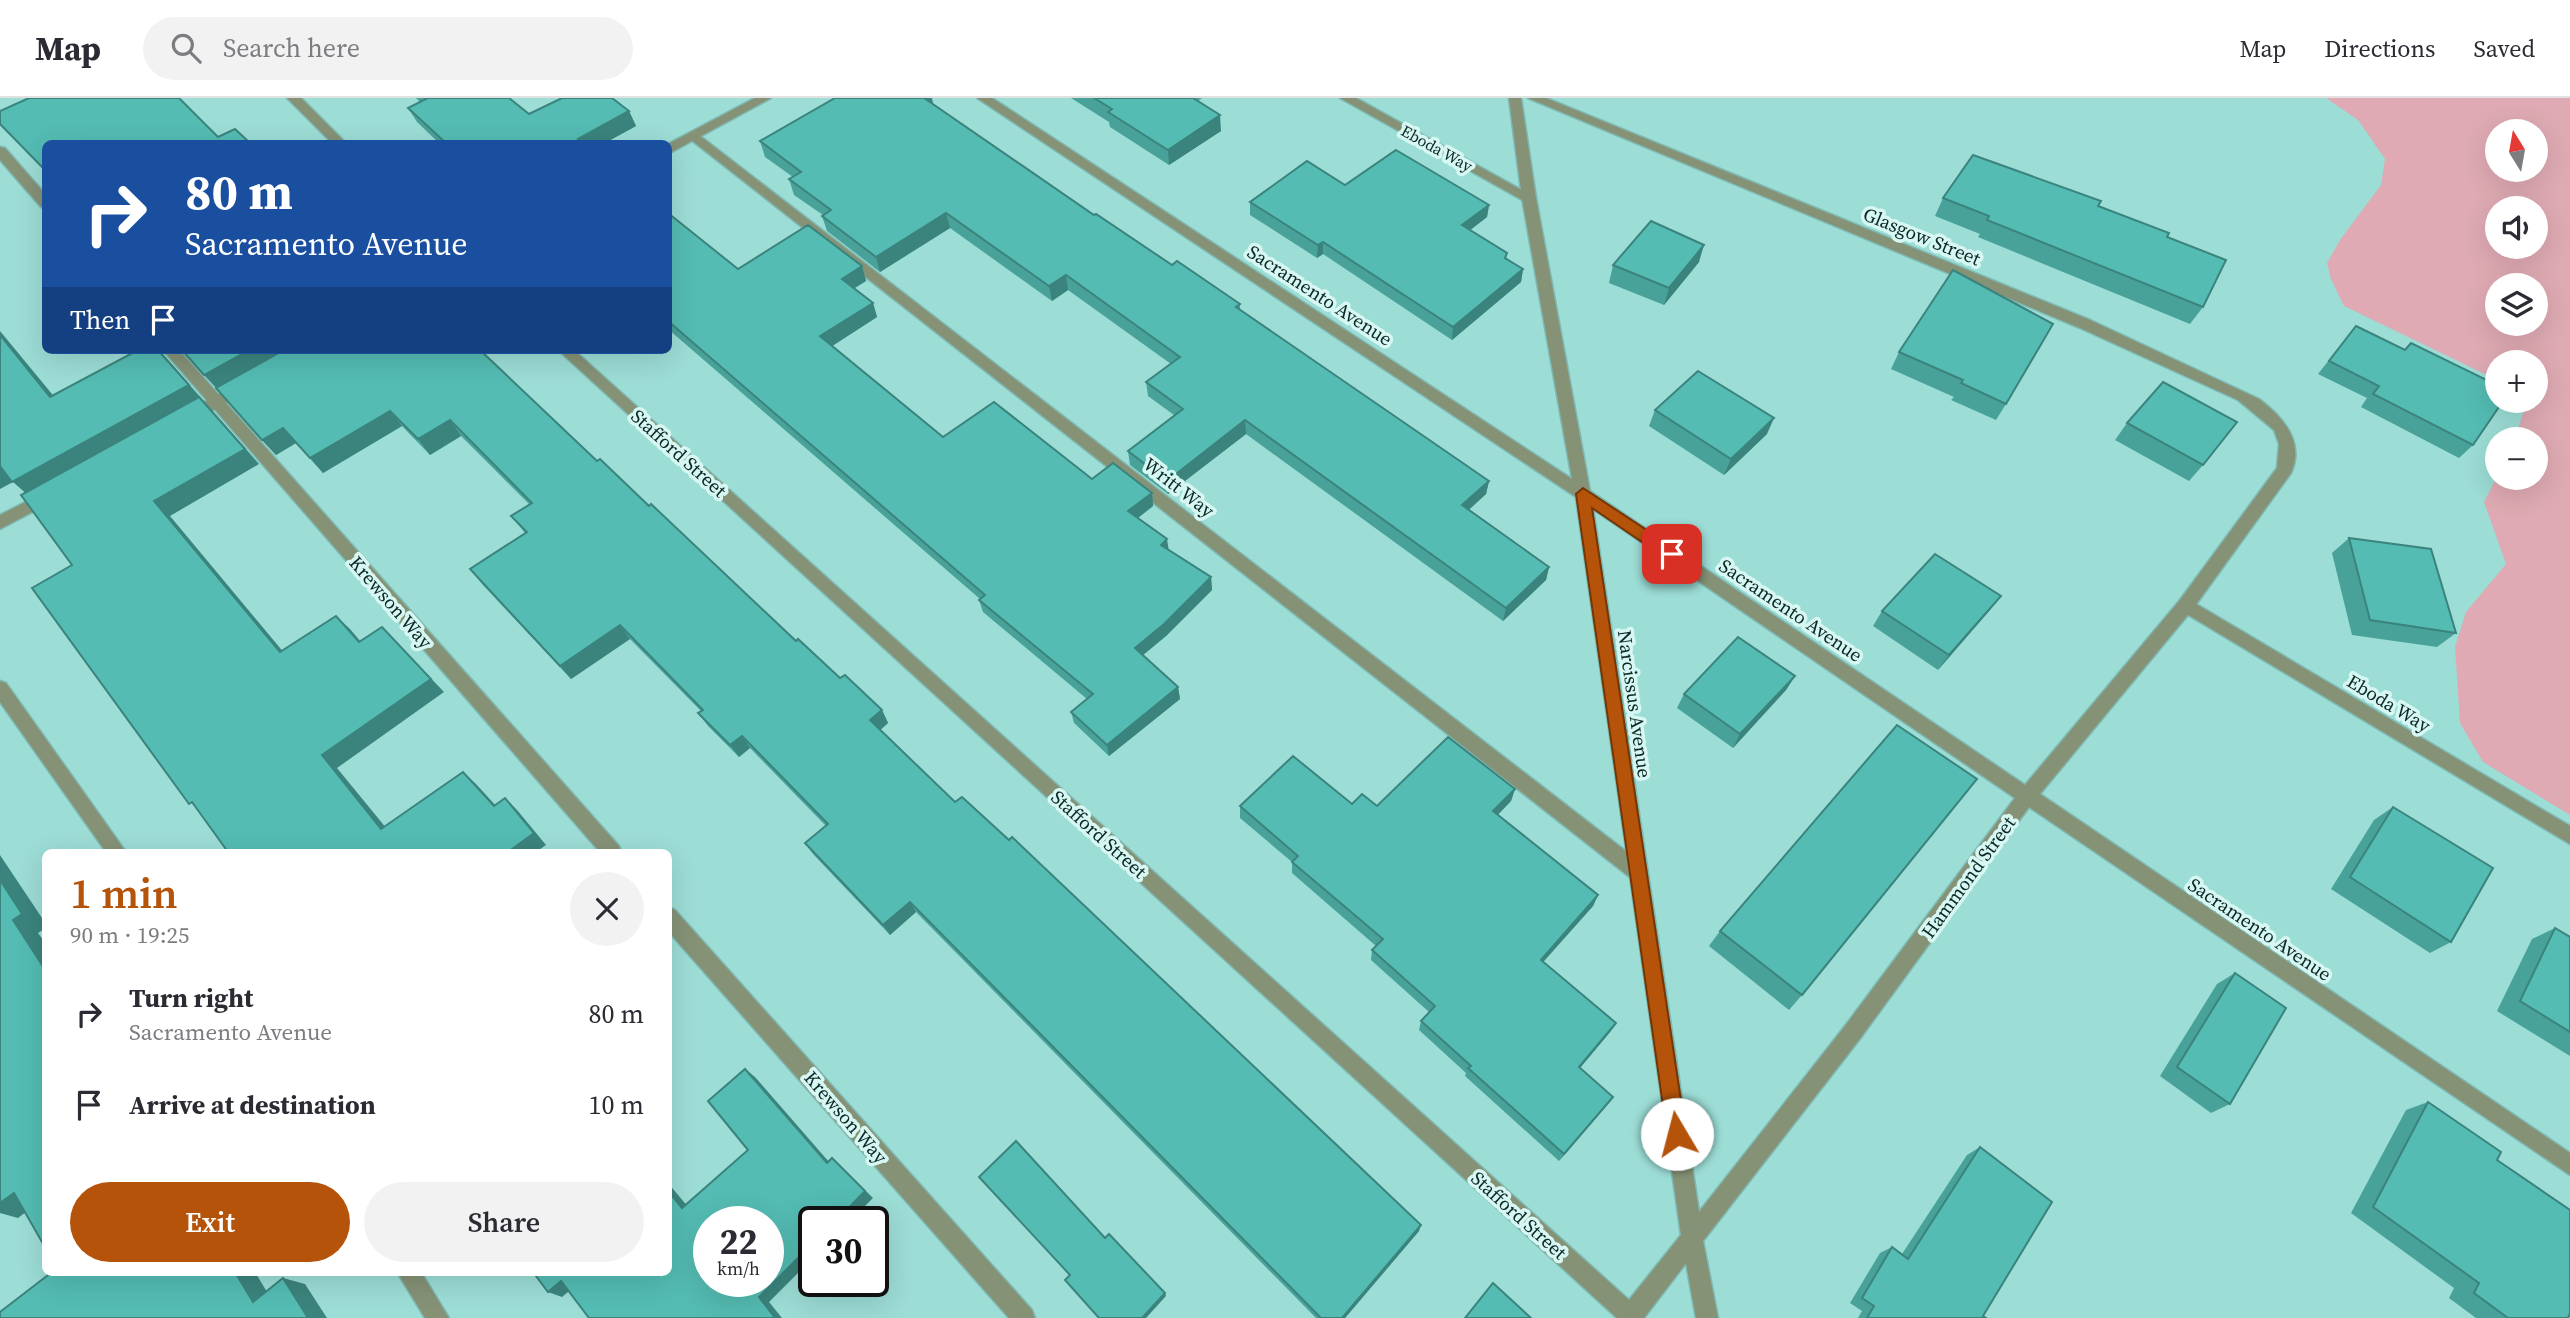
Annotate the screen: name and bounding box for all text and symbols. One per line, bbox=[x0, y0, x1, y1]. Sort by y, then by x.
search box bbox=[143, 17, 633, 80]
text: Map bbox=[35, 26, 101, 71]
icon: search bbox=[167, 29, 205, 67]
text: Search here bbox=[223, 30, 360, 66]
text: Map bbox=[2239, 32, 2286, 65]
text: Directions bbox=[2324, 32, 2435, 65]
text: Saved bbox=[2473, 32, 2535, 65]
street label: Eboda Way bbox=[1397, 119, 1477, 177]
north arrow bbox=[2485, 119, 2548, 182]
map controls bbox=[2485, 119, 2548, 490]
text: 80 m bbox=[185, 158, 293, 225]
icon: right bbox=[70, 168, 161, 259]
button: sound bbox=[2485, 196, 2548, 259]
street label: Glasgow Street bbox=[1859, 201, 1985, 272]
text: Sacramento Avenue bbox=[185, 222, 467, 266]
street label: Sacramento Avenue bbox=[1243, 238, 1397, 352]
button: layers bbox=[2485, 273, 2548, 336]
icon: arrive bbox=[144, 301, 182, 339]
text: Then bbox=[70, 302, 130, 338]
button: + bbox=[2485, 350, 2548, 413]
street label: Stafford Street bbox=[626, 403, 733, 503]
button: − bbox=[2485, 427, 2548, 490]
street label: Writt Way bbox=[1138, 451, 1220, 523]
pin bbox=[1642, 524, 1702, 584]
icon: arrive bbox=[1653, 535, 1691, 573]
street label: Krewson Way bbox=[344, 550, 439, 654]
street label: Sacramento Avenue bbox=[1714, 552, 1868, 668]
street label: Narcissus Avenue bbox=[1612, 629, 1658, 779]
street label: Eboda Way bbox=[2342, 668, 2436, 738]
street label: Stafford Street bbox=[1046, 784, 1153, 884]
street label: Hammond Street bbox=[1915, 810, 2022, 943]
text: 1 min bbox=[70, 864, 178, 922]
street label: Sacramento Avenue bbox=[2183, 871, 2337, 987]
button: close bbox=[570, 872, 644, 946]
text: 90 m · 19:25 bbox=[70, 919, 190, 951]
text: Turn right bbox=[129, 980, 253, 1016]
icon: right bbox=[70, 995, 108, 1033]
text: 80 m bbox=[589, 996, 644, 1032]
text: Sacramento Avenue bbox=[129, 1016, 332, 1048]
street label: Krewson Way bbox=[799, 1065, 894, 1169]
icon: arrive bbox=[70, 1086, 108, 1124]
text: Arrive at destination bbox=[129, 1087, 376, 1123]
text: 10 m bbox=[589, 1087, 644, 1123]
position arrow bbox=[1640, 1097, 1714, 1171]
street label: Stafford Street bbox=[1466, 1165, 1573, 1265]
button: Exit bbox=[70, 1182, 350, 1262]
button: Share bbox=[364, 1182, 644, 1262]
speed limit sign: 30 bbox=[798, 1206, 889, 1297]
text: 22 bbox=[720, 1218, 757, 1266]
text: km/h bbox=[717, 1256, 760, 1281]

